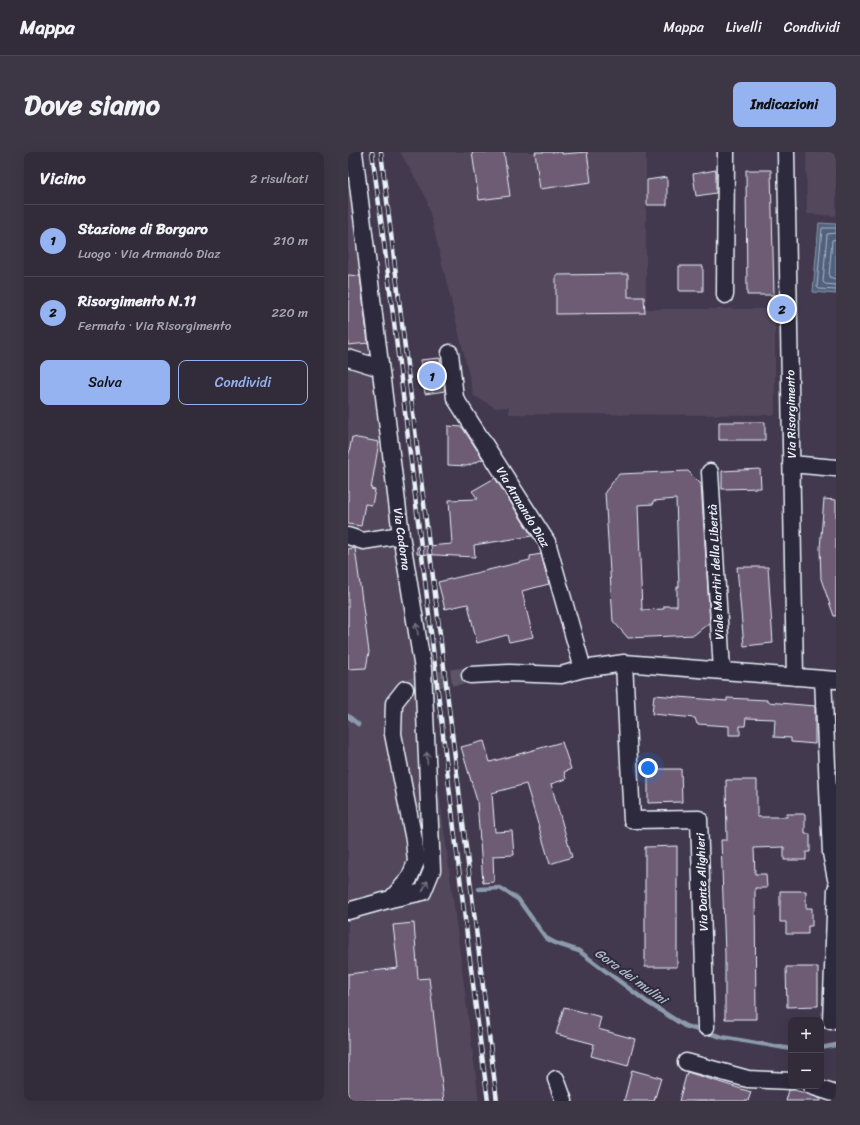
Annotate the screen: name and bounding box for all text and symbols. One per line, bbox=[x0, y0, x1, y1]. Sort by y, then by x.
text: Mappa bbox=[20, 11, 75, 44]
text: Mappa bbox=[664, 15, 704, 40]
text: Livelli bbox=[726, 15, 762, 40]
text: Condividi bbox=[784, 15, 840, 40]
text: Dove siamo bbox=[24, 80, 160, 129]
button: Indicazioni bbox=[733, 82, 836, 127]
text: Vicino bbox=[40, 163, 86, 193]
text: 2 risultati bbox=[250, 167, 308, 190]
text: Stazione di Borgaro bbox=[78, 216, 208, 242]
text: 1 bbox=[50, 229, 56, 252]
text: 210 m bbox=[273, 229, 308, 252]
text: Luogo · Via Armando Diaz bbox=[78, 242, 220, 265]
text: Risorgimento N.11 bbox=[78, 288, 196, 314]
pin: 2 bbox=[769, 294, 795, 324]
text: 2 bbox=[49, 301, 57, 324]
text: 220 m bbox=[271, 301, 308, 324]
text: Fermata · Via Risorgimento bbox=[78, 314, 231, 337]
button: Salva bbox=[40, 360, 170, 405]
button: Condividi bbox=[178, 360, 308, 405]
pin: 1 bbox=[419, 361, 445, 391]
street label: Via Risorgimento bbox=[779, 370, 803, 458]
street label: Via Armando Diaz bbox=[490, 462, 556, 552]
street label: Viale Martiri della Libertà bbox=[701, 504, 731, 640]
street label: Via Cadorna bbox=[387, 506, 417, 573]
one-way arrow bbox=[412, 623, 420, 636]
one-way arrow bbox=[424, 752, 431, 765]
your location bbox=[638, 758, 658, 778]
street label: Via Dante Alighieri bbox=[689, 832, 715, 932]
one-way arrow bbox=[422, 880, 430, 892]
water label: Gora dei mulini bbox=[590, 942, 674, 1012]
map controls bbox=[788, 1017, 824, 1089]
button: + bbox=[788, 1017, 824, 1053]
button: − bbox=[788, 1053, 824, 1089]

